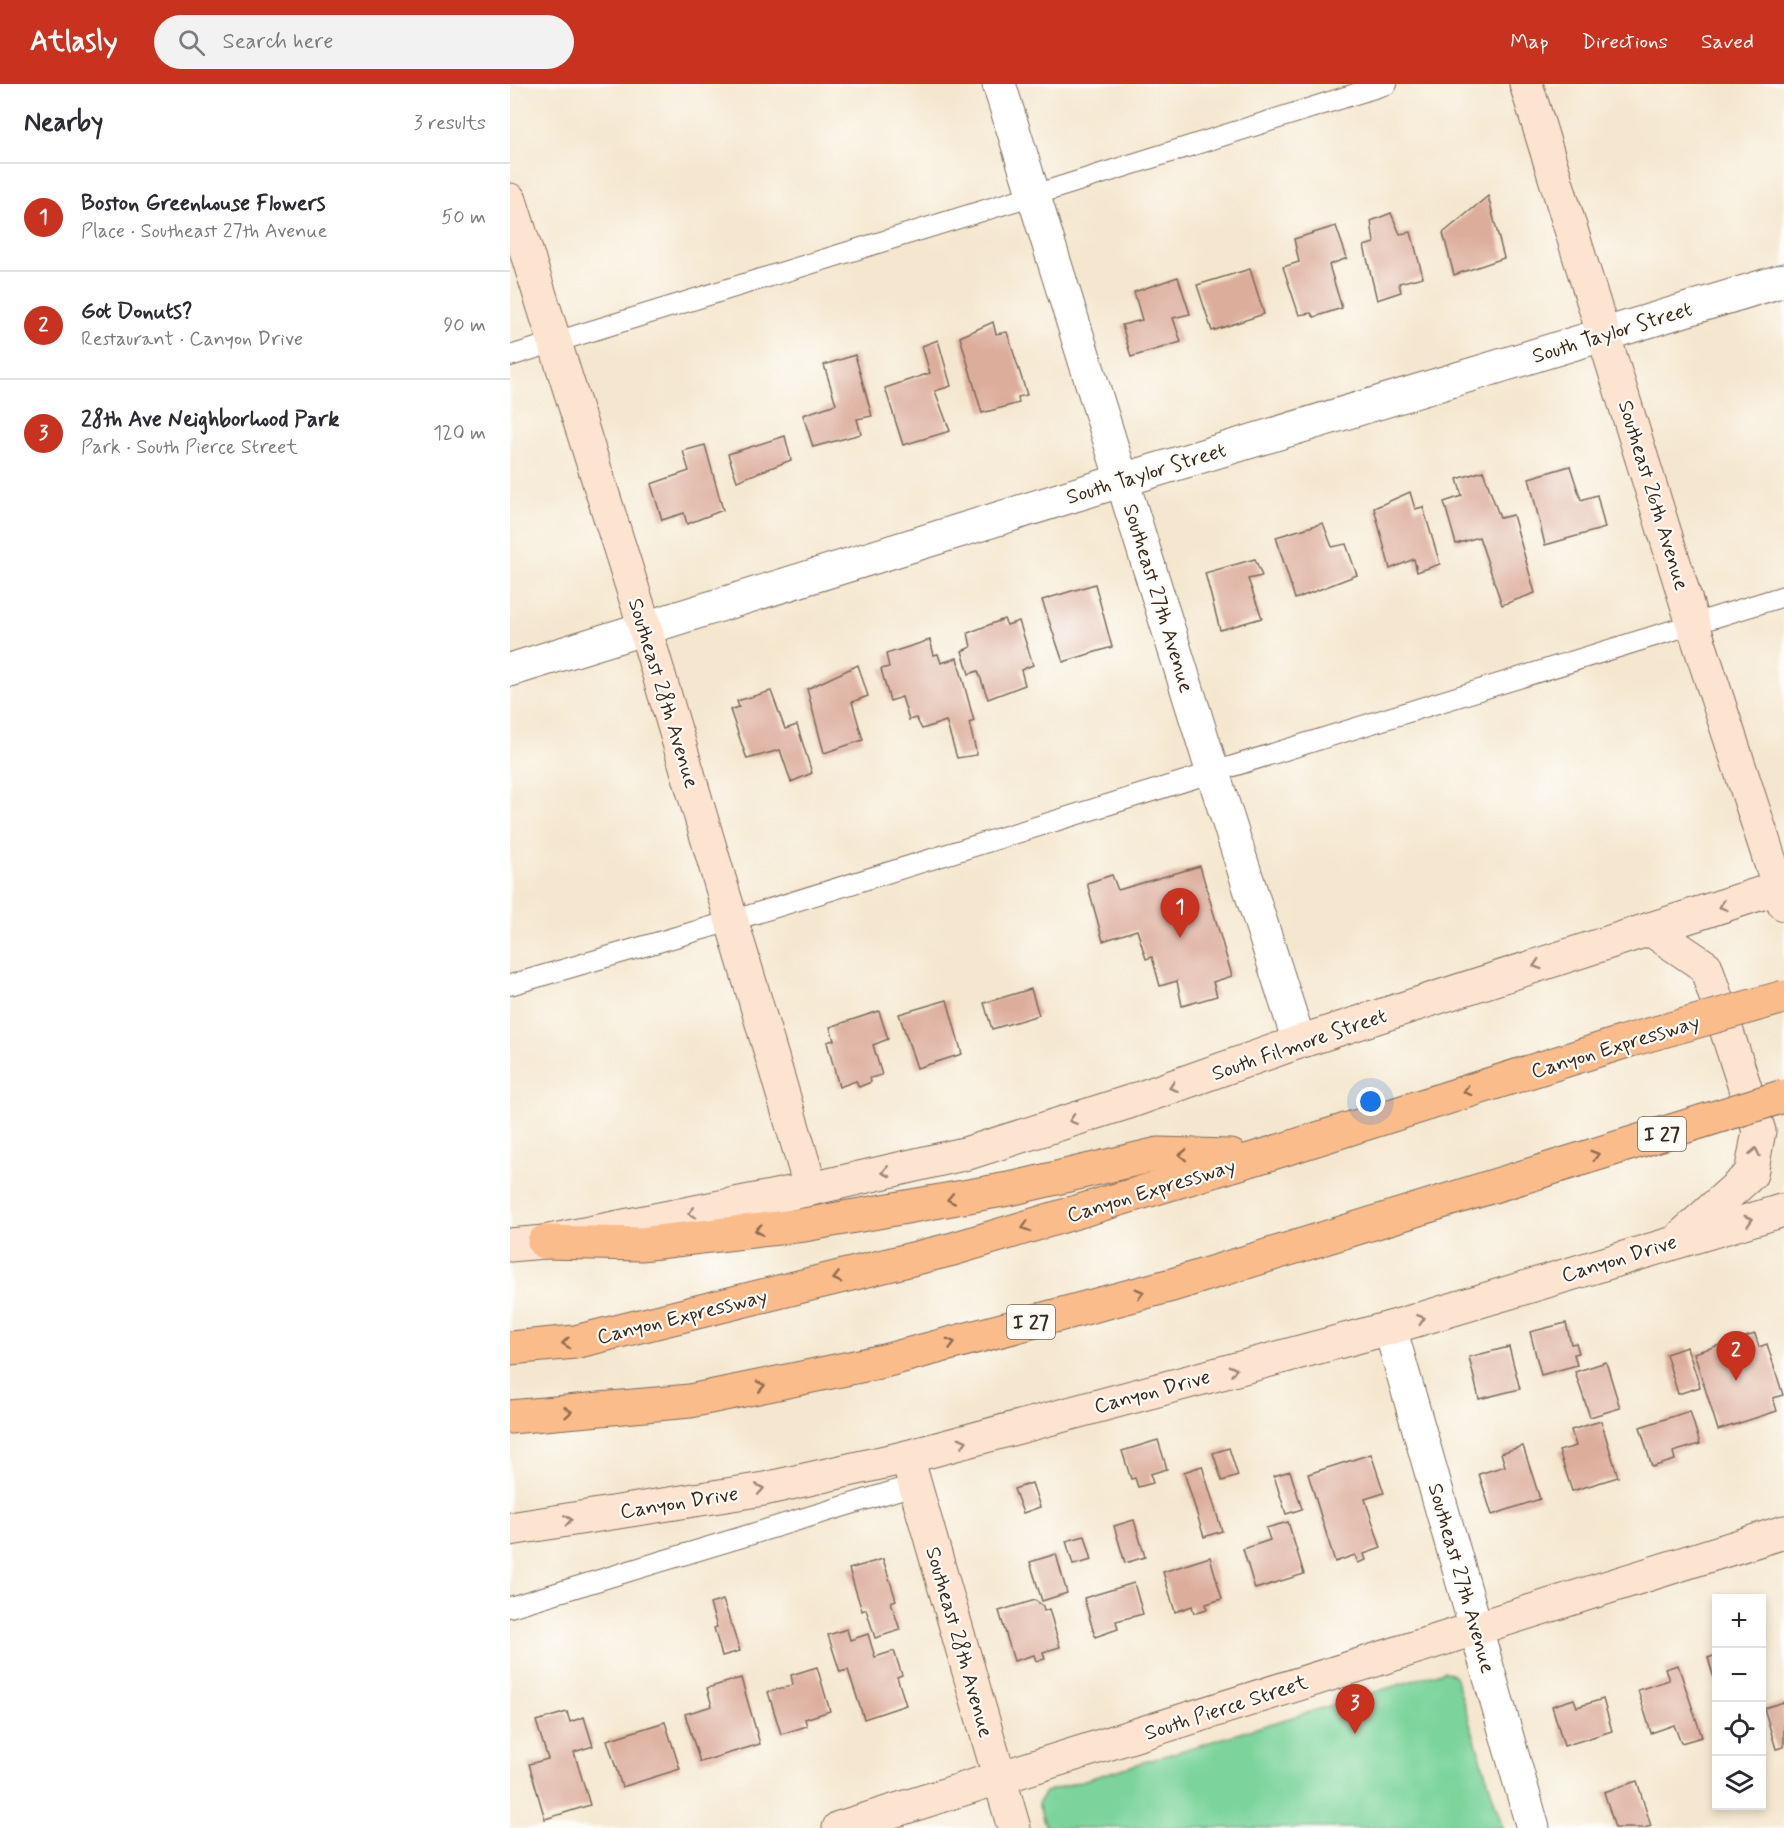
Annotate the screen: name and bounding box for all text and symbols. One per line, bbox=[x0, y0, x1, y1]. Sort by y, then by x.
search box bbox=[154, 15, 574, 69]
text: Atlasly bbox=[30, 24, 118, 61]
icon: search bbox=[175, 26, 208, 59]
text: Search here bbox=[223, 28, 333, 56]
text: Map bbox=[1510, 28, 1549, 56]
text: Directions bbox=[1582, 28, 1668, 56]
text: Saved bbox=[1701, 28, 1754, 56]
text: Nearby bbox=[24, 106, 103, 140]
text: 3 results bbox=[414, 110, 486, 137]
text: Boston Greenhouse Flowers bbox=[81, 190, 325, 218]
text: 1 bbox=[39, 204, 48, 231]
text: 50 m bbox=[441, 204, 486, 231]
text: Place · Southeast 27th Avenue bbox=[81, 218, 327, 245]
street label: South Taylor Street bbox=[1529, 295, 1696, 371]
text: Got Donuts? bbox=[81, 298, 192, 326]
text: 2 bbox=[39, 312, 48, 339]
text: 90 m bbox=[443, 312, 486, 339]
text: Restaurant · Canyon Drive bbox=[81, 326, 303, 353]
street label: Southeast 26th Avenue bbox=[1611, 397, 1695, 594]
text: 28th Ave Neighborhood Park bbox=[81, 406, 339, 434]
text: 3 bbox=[39, 420, 48, 447]
text: 120 m bbox=[433, 420, 486, 447]
text: Park · South Pierce Street bbox=[81, 434, 298, 461]
street label: South Taylor Street bbox=[1063, 436, 1230, 512]
street label: Southeast 27th Avenue bbox=[1116, 500, 1200, 696]
street label: Southeast 28th Avenue bbox=[621, 595, 705, 792]
pin: 1 bbox=[1160, 888, 1200, 938]
one-way arrow bbox=[1718, 899, 1729, 911]
one-way arrow bbox=[1532, 958, 1543, 971]
street label: South Filmore Street bbox=[1208, 1002, 1391, 1088]
street label: Canyon Expressway bbox=[1528, 1008, 1703, 1086]
one-way arrow bbox=[1168, 1079, 1179, 1092]
one-way arrow bbox=[1462, 1084, 1473, 1096]
your location bbox=[1356, 1087, 1385, 1116]
one-way arrow bbox=[1068, 1113, 1079, 1125]
road number: I 27 bbox=[1638, 1117, 1686, 1151]
one-way arrow bbox=[1748, 1147, 1761, 1157]
one-way arrow bbox=[1179, 1149, 1188, 1161]
one-way arrow bbox=[1589, 1149, 1600, 1162]
street label: Canyon Expressway bbox=[1064, 1152, 1239, 1230]
one-way arrow bbox=[881, 1165, 891, 1178]
one-way arrow bbox=[947, 1192, 957, 1205]
one-way arrow bbox=[687, 1206, 697, 1219]
one-way arrow bbox=[1743, 1215, 1753, 1227]
one-way arrow bbox=[1021, 1220, 1032, 1232]
one-way arrow bbox=[754, 1223, 763, 1236]
street label: Canyon Drive bbox=[1558, 1228, 1680, 1290]
one-way arrow bbox=[833, 1270, 843, 1283]
street label: Canyon Expressway bbox=[594, 1282, 770, 1352]
one-way arrow bbox=[1134, 1288, 1145, 1300]
road number: I 27 bbox=[1007, 1305, 1055, 1339]
one-way arrow bbox=[1415, 1314, 1426, 1326]
pin: 2 bbox=[1716, 1332, 1756, 1381]
one-way arrow bbox=[562, 1336, 571, 1349]
one-way arrow bbox=[946, 1338, 956, 1350]
street label: Canyon Drive bbox=[1091, 1363, 1214, 1421]
one-way arrow bbox=[1227, 1365, 1238, 1377]
one-way arrow bbox=[756, 1380, 766, 1393]
one-way arrow bbox=[564, 1406, 573, 1419]
one-way arrow bbox=[958, 1436, 968, 1449]
street label: Canyon Drive bbox=[618, 1480, 740, 1526]
street label: Southeast 27th Avenue bbox=[1421, 1480, 1502, 1677]
one-way arrow bbox=[756, 1484, 765, 1496]
one-way arrow bbox=[563, 1514, 572, 1526]
street label: Southeast 28th Avenue bbox=[918, 1544, 1000, 1741]
map controls bbox=[1712, 1594, 1766, 1810]
button: + bbox=[1712, 1594, 1766, 1648]
button: − bbox=[1712, 1648, 1766, 1702]
street label: South Pierce Street bbox=[1141, 1668, 1312, 1748]
pin: 3 bbox=[1336, 1684, 1374, 1734]
button: locate bbox=[1712, 1702, 1766, 1756]
button: layers bbox=[1712, 1756, 1766, 1810]

